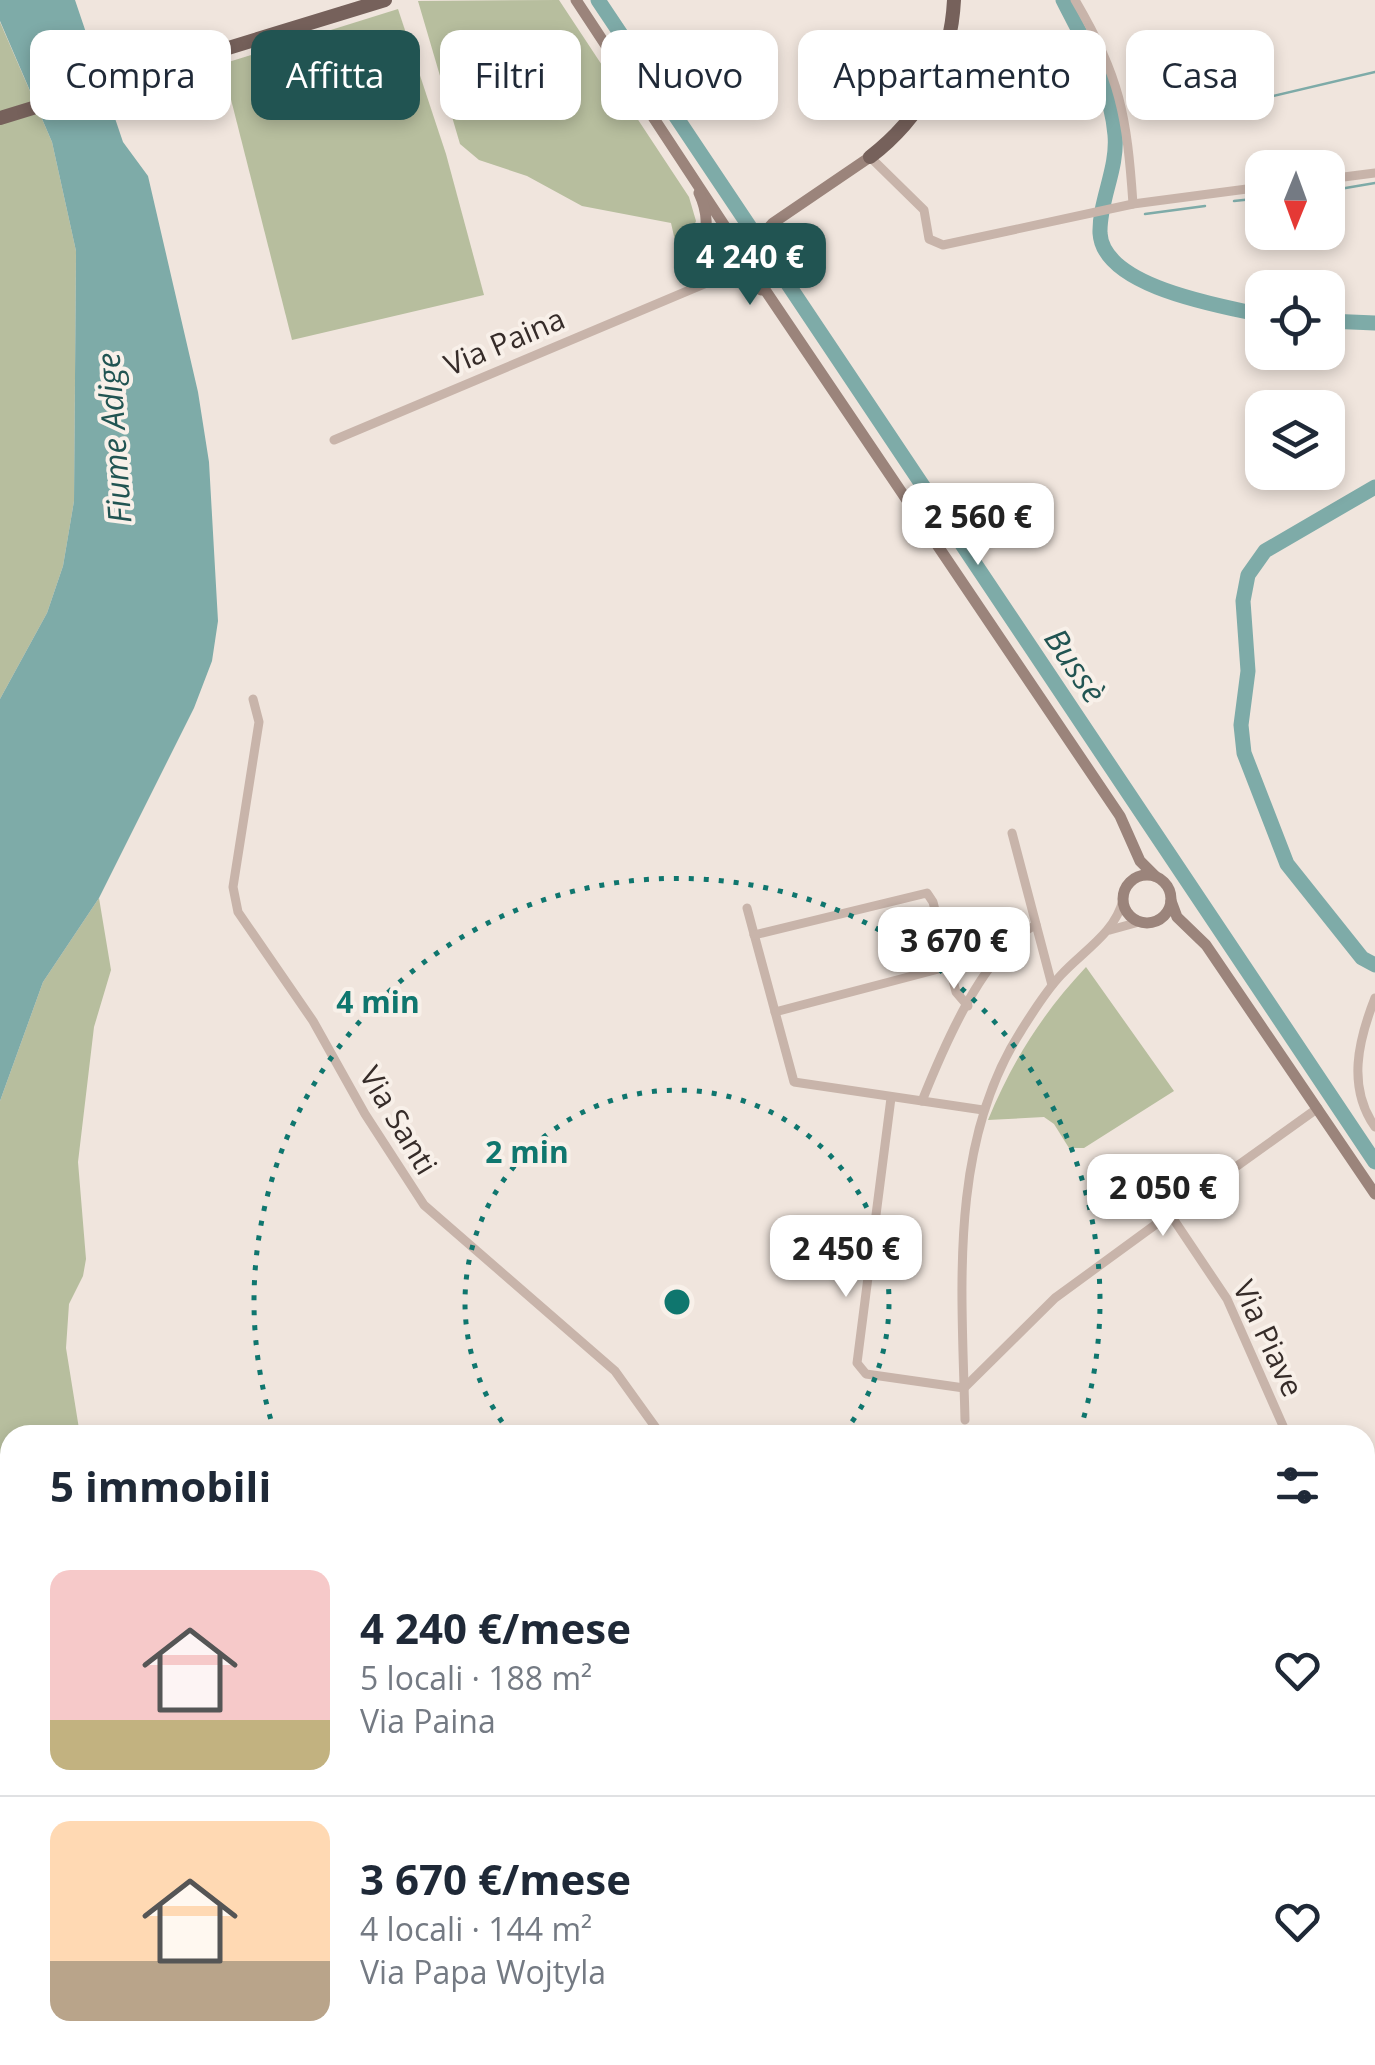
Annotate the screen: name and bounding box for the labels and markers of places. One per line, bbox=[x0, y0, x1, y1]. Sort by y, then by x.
pin: 4 240 € bbox=[658, 223, 842, 308]
pin: 2 560 € bbox=[886, 483, 1070, 568]
pin: 3 670 € bbox=[862, 907, 1046, 992]
pin: 2 050 € bbox=[1071, 1154, 1255, 1239]
pin: 2 450 € bbox=[754, 1215, 938, 1300]
centre of rings bbox=[659, 1284, 695, 1320]

